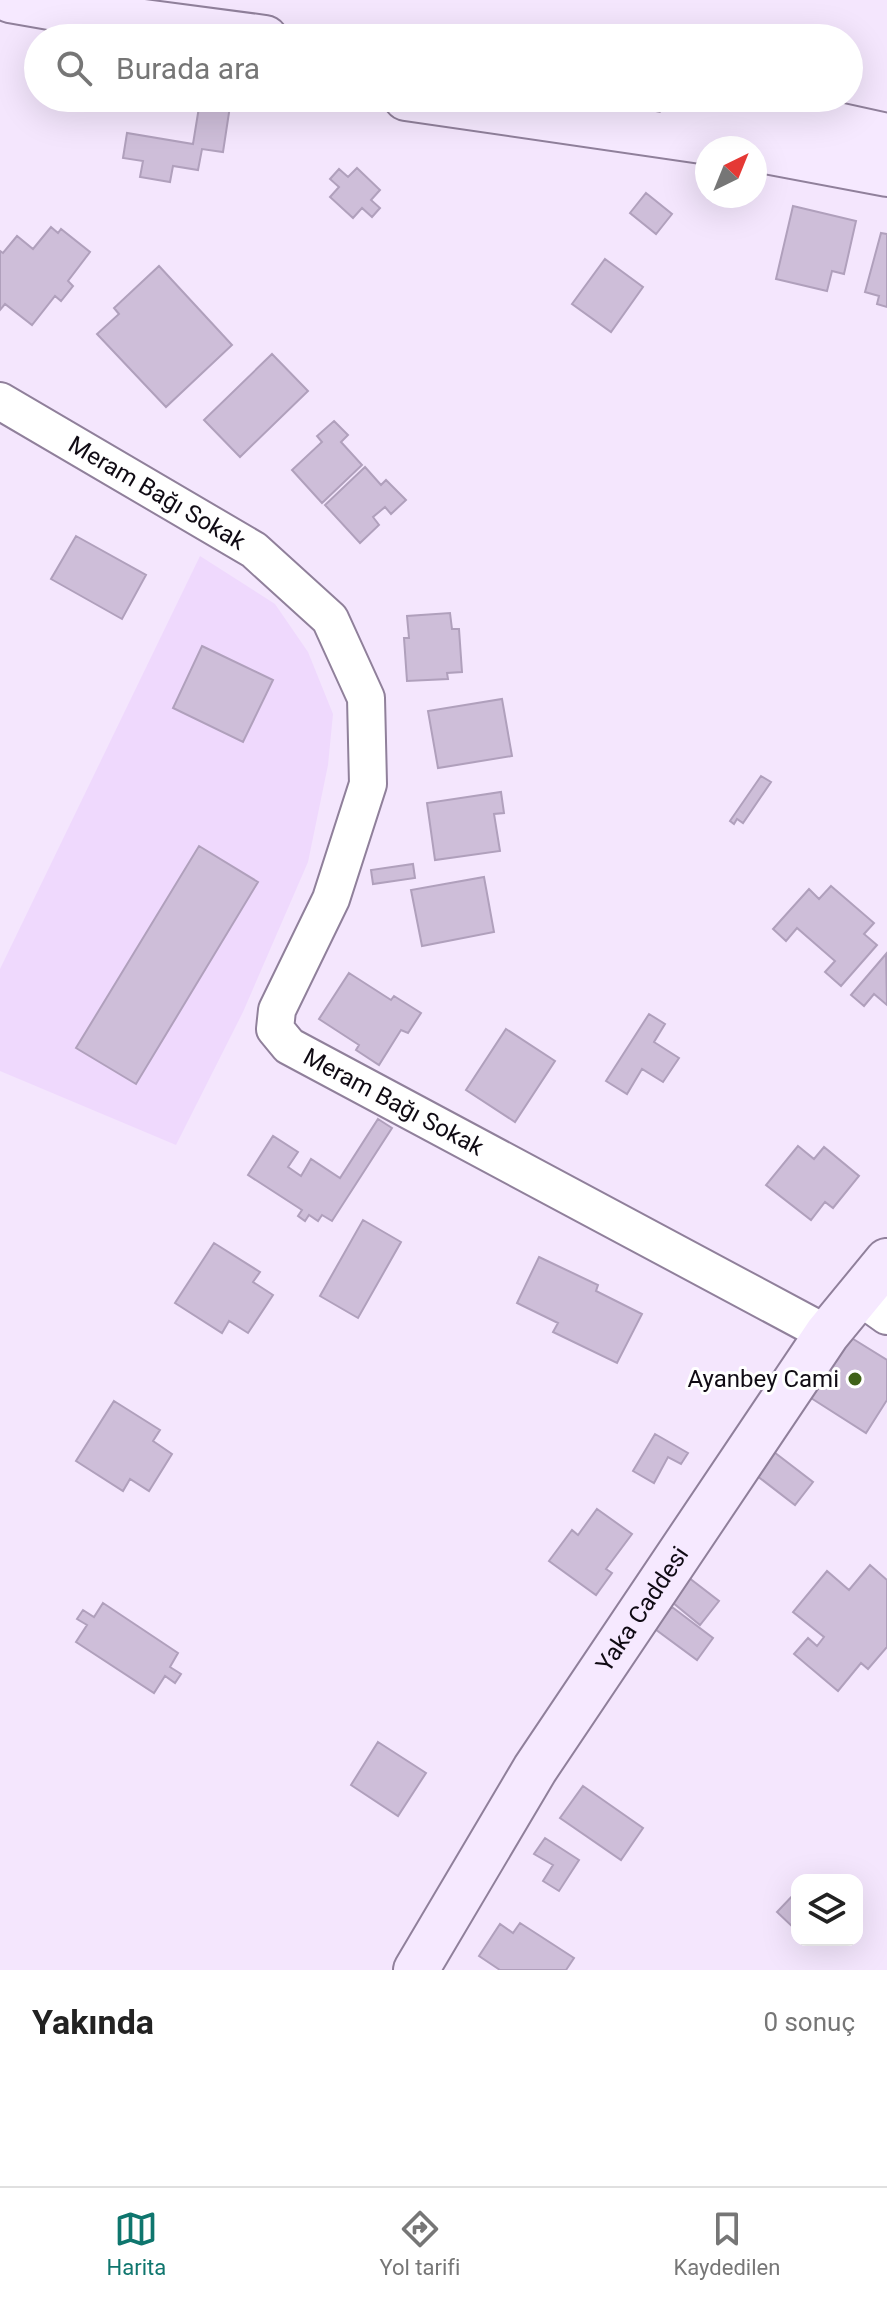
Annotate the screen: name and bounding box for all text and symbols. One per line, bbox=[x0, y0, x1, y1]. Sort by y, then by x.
search box bbox=[24, 24, 863, 112]
icon: search bbox=[52, 46, 96, 90]
text: Burada ara bbox=[116, 51, 260, 86]
north arrow bbox=[695, 136, 767, 208]
street label: Meram Bağı Sokak bbox=[64, 430, 251, 556]
street label: Meram Bağı Sokak bbox=[299, 1042, 489, 1162]
place label: Ayanbey Cami bbox=[688, 1365, 839, 1393]
marker: Ayanbey Cami bbox=[846, 1370, 864, 1388]
street label: Yaka Caddesi bbox=[590, 1541, 694, 1677]
map controls bbox=[791, 1874, 863, 1946]
button: layers bbox=[791, 1874, 863, 1946]
text: Yakında bbox=[32, 2002, 154, 2042]
text: 0 sonuç bbox=[763, 2007, 855, 2037]
tab: Harita bbox=[107, 2207, 166, 2280]
tab: Yol tarifi bbox=[379, 2207, 460, 2280]
tab: Kaydedilen bbox=[673, 2207, 780, 2280]

